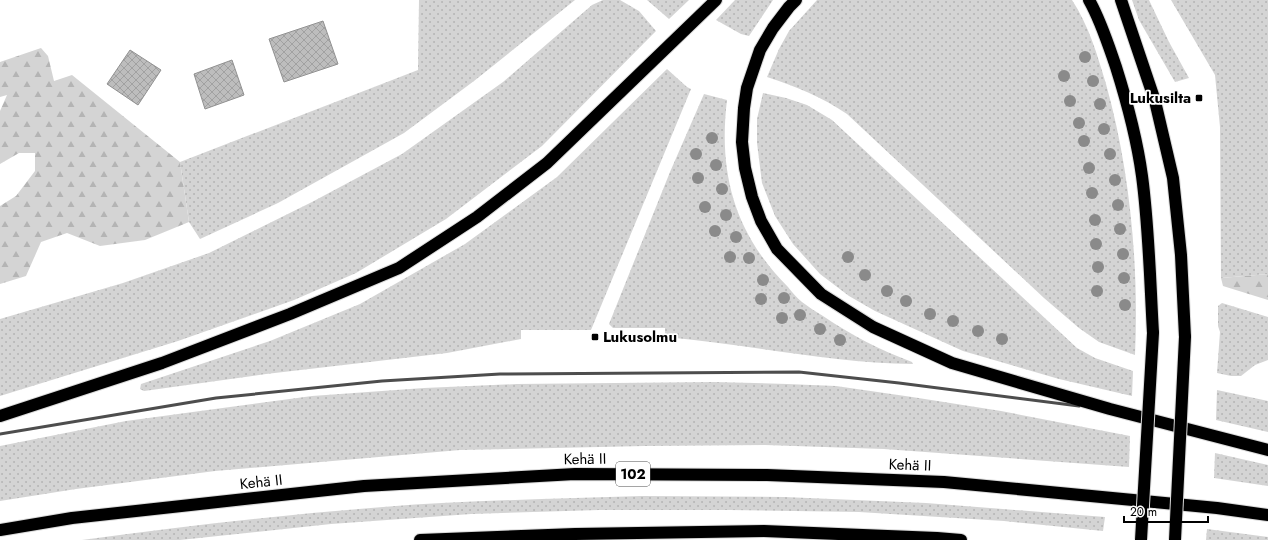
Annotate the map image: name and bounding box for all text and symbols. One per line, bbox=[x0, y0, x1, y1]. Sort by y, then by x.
place label: Lukusilta bbox=[1130, 87, 1191, 109]
marker: Lukusilta bbox=[1194, 93, 1204, 103]
place label: Lukusolmu bbox=[603, 326, 677, 348]
marker: Lukusolmu bbox=[590, 332, 600, 342]
street label: Kehä II bbox=[563, 448, 607, 470]
street label: Kehä II bbox=[888, 453, 932, 477]
road number: 102 bbox=[616, 462, 650, 486]
street label: Kehä II bbox=[239, 469, 283, 495]
scale bar bbox=[1124, 498, 1208, 524]
text: 20 m bbox=[1130, 503, 1157, 521]

